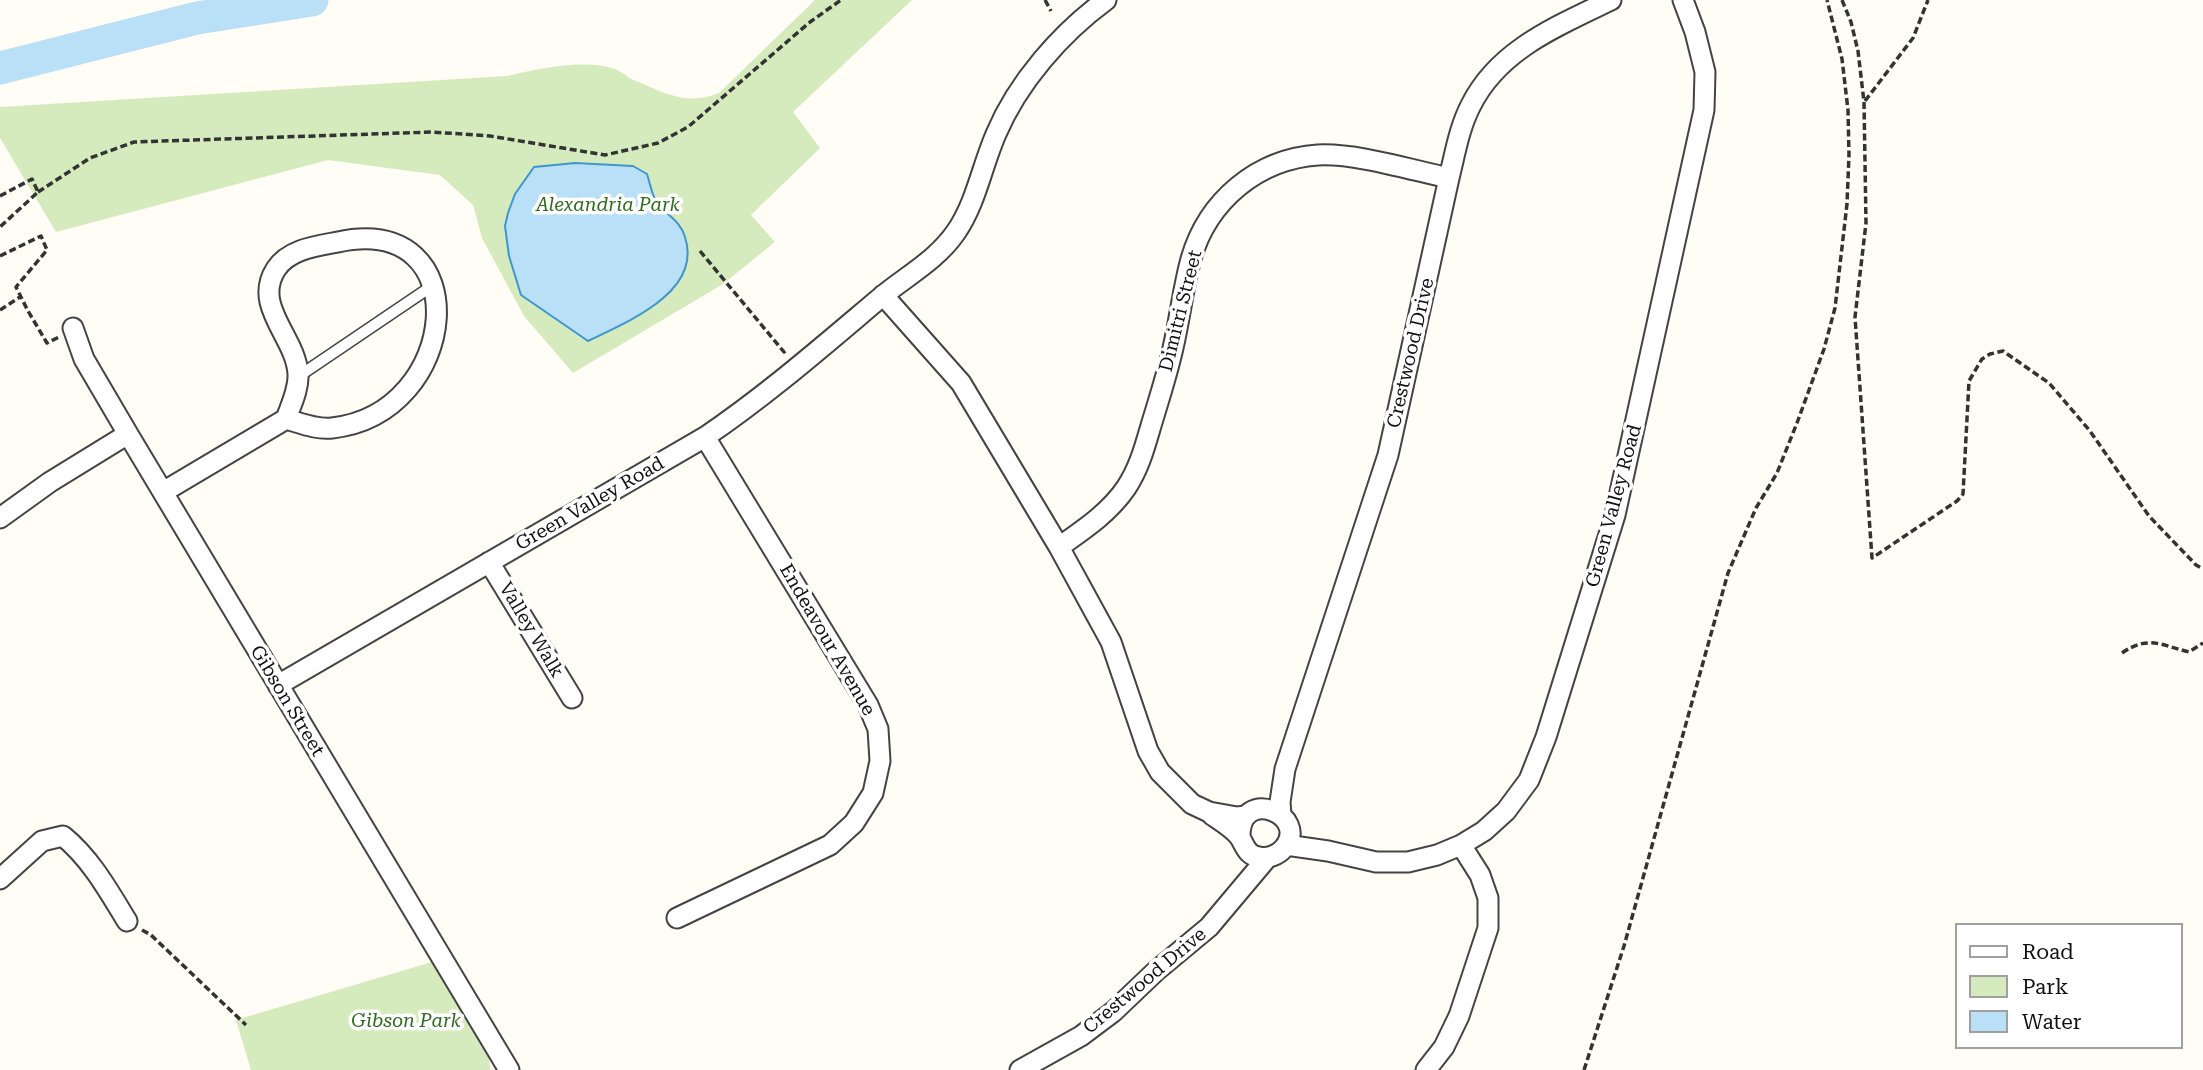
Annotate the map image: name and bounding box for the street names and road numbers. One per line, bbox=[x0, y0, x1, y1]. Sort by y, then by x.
street label: Dimitri Street bbox=[1155, 248, 1207, 374]
street label: Crestwood Drive bbox=[1383, 276, 1439, 430]
street label: Green Valley Road bbox=[1581, 422, 1647, 590]
street label: Green Valley Road bbox=[512, 452, 668, 556]
street label: Endeavour Avenue bbox=[774, 560, 880, 720]
street label: Valley Walk bbox=[494, 578, 568, 682]
street label: Gibson Street bbox=[245, 641, 329, 761]
street label: Crestwood Drive bbox=[1079, 923, 1211, 1039]

